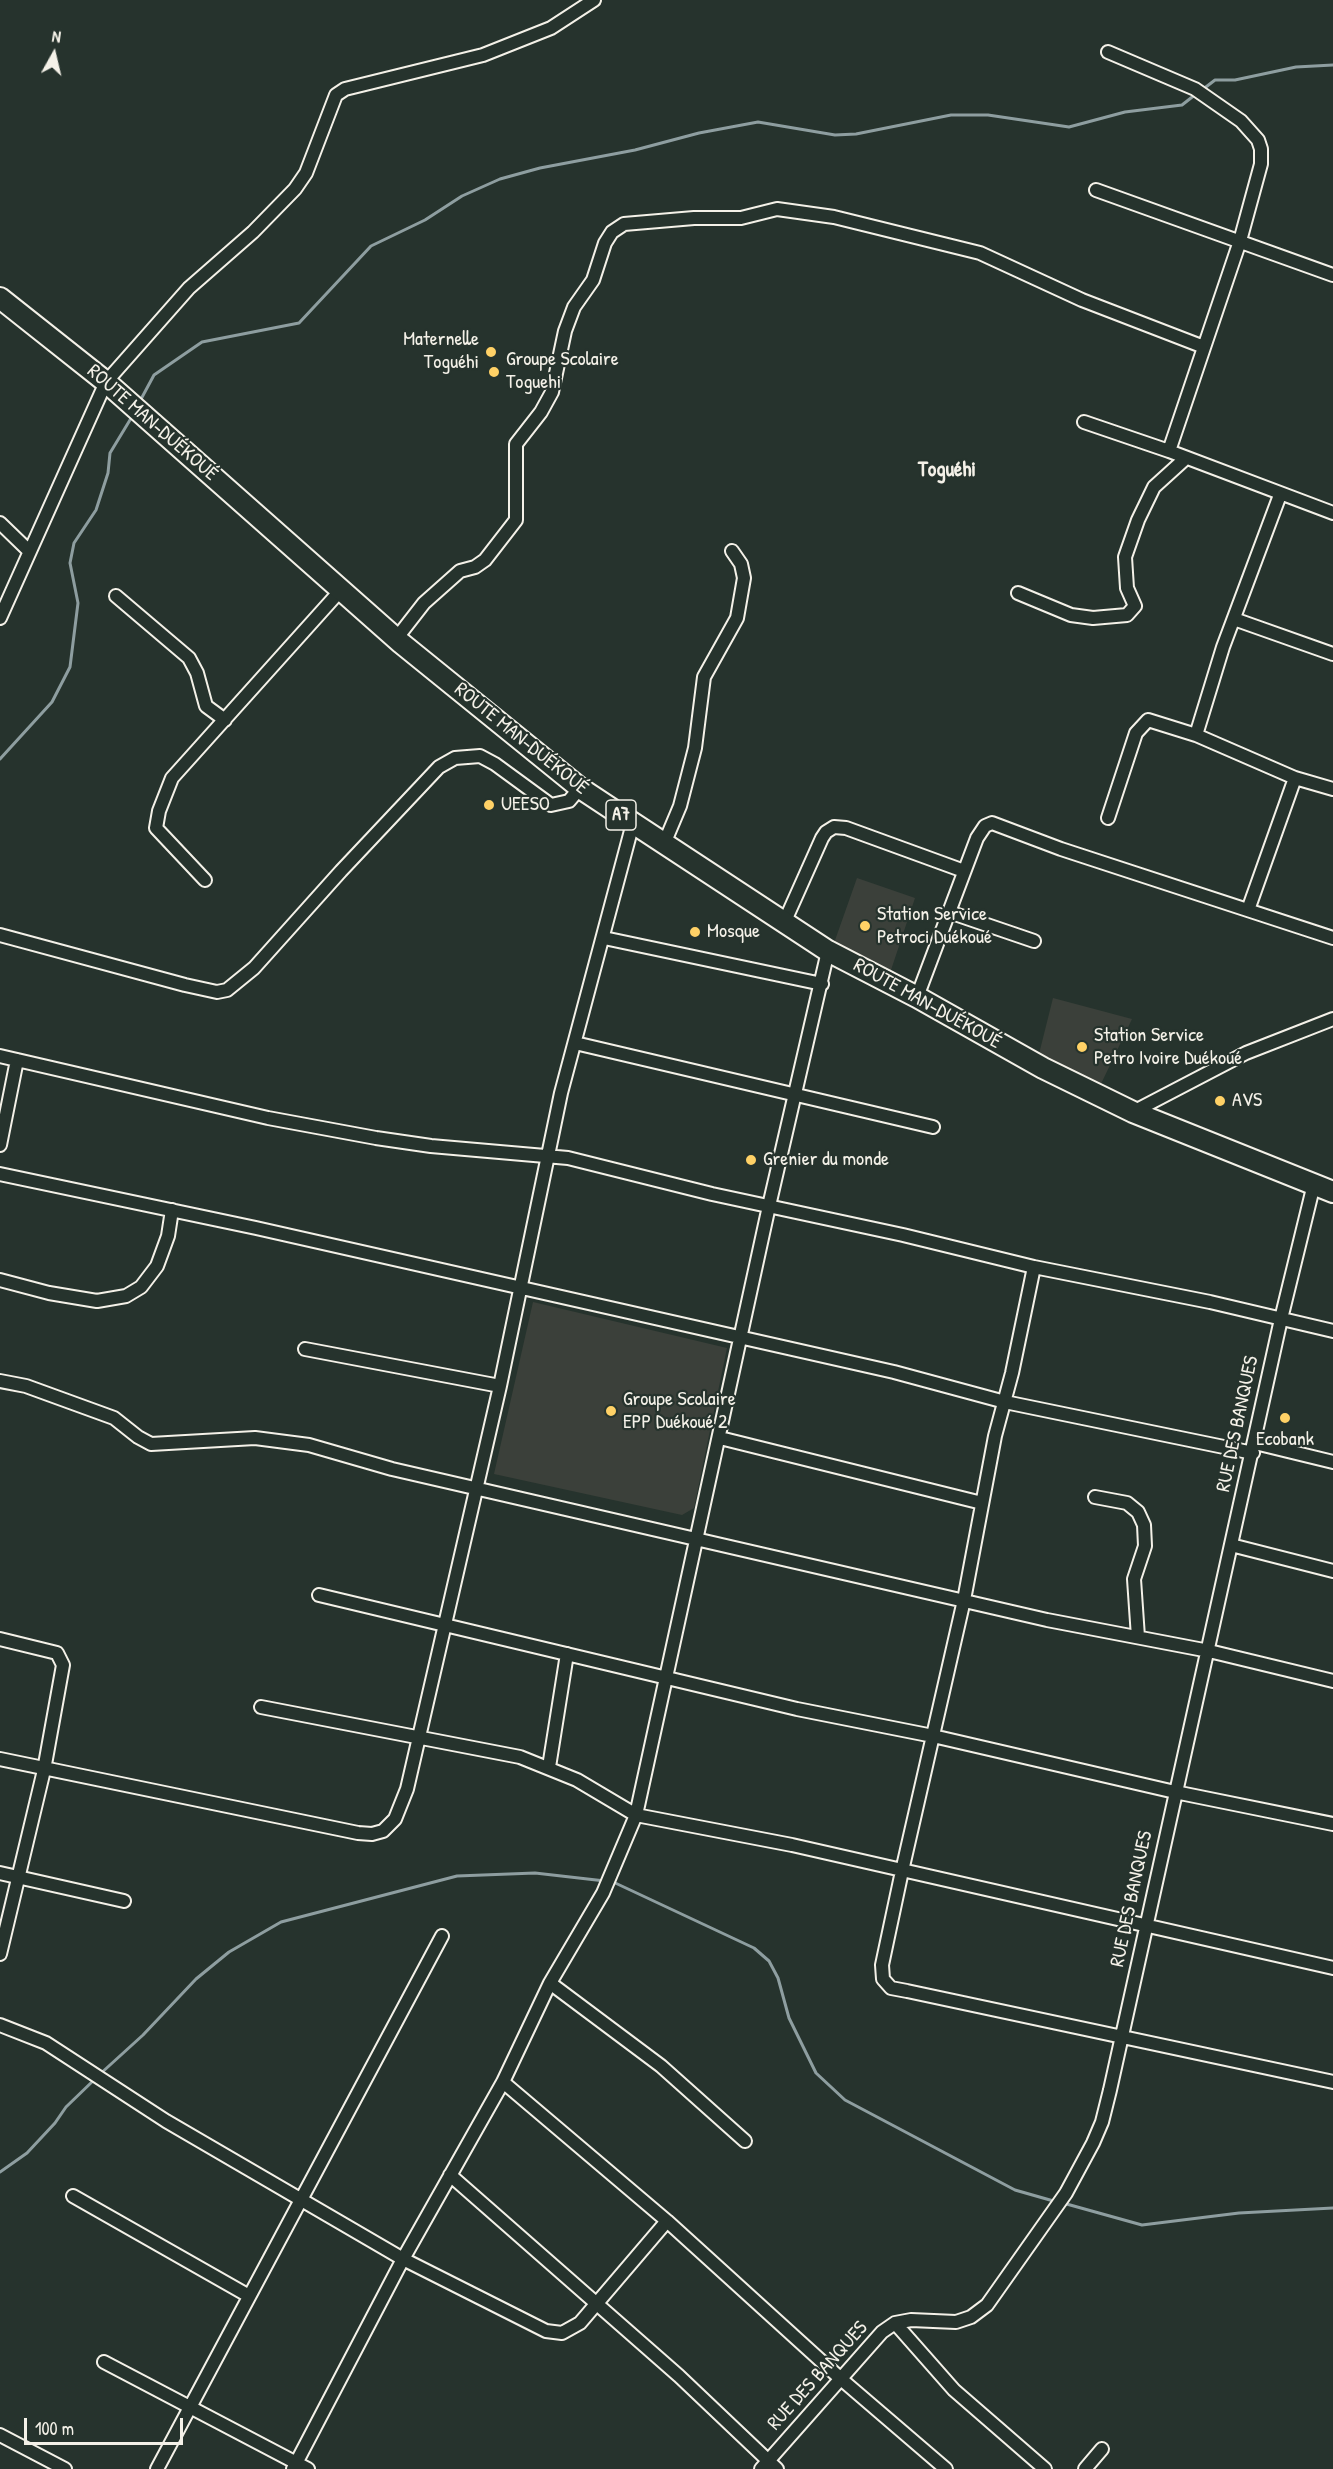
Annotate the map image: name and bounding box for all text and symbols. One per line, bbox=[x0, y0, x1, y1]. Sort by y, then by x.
north arrow bbox=[24, 24, 84, 84]
text: N bbox=[51, 25, 62, 48]
place label: Maternelle Toguéhi bbox=[403, 328, 479, 375]
marker: Maternelle Toguéhi bbox=[484, 345, 498, 359]
place label: Groupe Scolaire Toguehi bbox=[506, 348, 619, 395]
street label: ROUTE MAN-DUÉKOUÉ bbox=[82, 360, 222, 486]
marker: Groupe Scolaire Toguehi bbox=[487, 365, 501, 379]
district label: Toguéhi bbox=[918, 457, 976, 483]
street label: ROUTE MAN-DUÉKOUÉ bbox=[449, 678, 593, 800]
place label: UEESO bbox=[501, 793, 550, 817]
marker: UEESO bbox=[482, 798, 496, 812]
road number: A7 bbox=[606, 800, 636, 830]
place label: Station Service Petroci Duékoué bbox=[877, 903, 992, 950]
marker: Station Service Petroci Duékoué bbox=[858, 919, 872, 933]
place label: Mosque bbox=[707, 920, 760, 944]
marker: Mosque bbox=[688, 925, 702, 939]
street label: ROUTE MAN-DUÉKOUÉ bbox=[849, 953, 1005, 1055]
place label: Station Service Petro Ivoire Duékoué bbox=[1094, 1024, 1242, 1071]
marker: Station Service Petro Ivoire Duékoué bbox=[1075, 1040, 1089, 1054]
place label: AVS bbox=[1232, 1089, 1262, 1113]
marker: AVS bbox=[1213, 1094, 1227, 1108]
place label: Grenier du monde bbox=[763, 1148, 889, 1172]
marker: Grenier du monde bbox=[744, 1153, 758, 1167]
street label: RUE DES BANQUES bbox=[1212, 1354, 1264, 1494]
place label: Groupe Scolaire EPP Duékoué 2 bbox=[623, 1388, 736, 1435]
marker: Groupe Scolaire EPP Duékoué 2 bbox=[604, 1404, 618, 1418]
marker: Ecobank bbox=[1278, 1411, 1292, 1425]
place label: Ecobank bbox=[1256, 1428, 1314, 1452]
street label: RUE DES BANQUES bbox=[1106, 1829, 1158, 1969]
street label: RUE DES BANQUES bbox=[763, 2317, 873, 2435]
scale bar bbox=[27, 2406, 186, 2444]
text: 100 m bbox=[35, 2416, 74, 2441]

